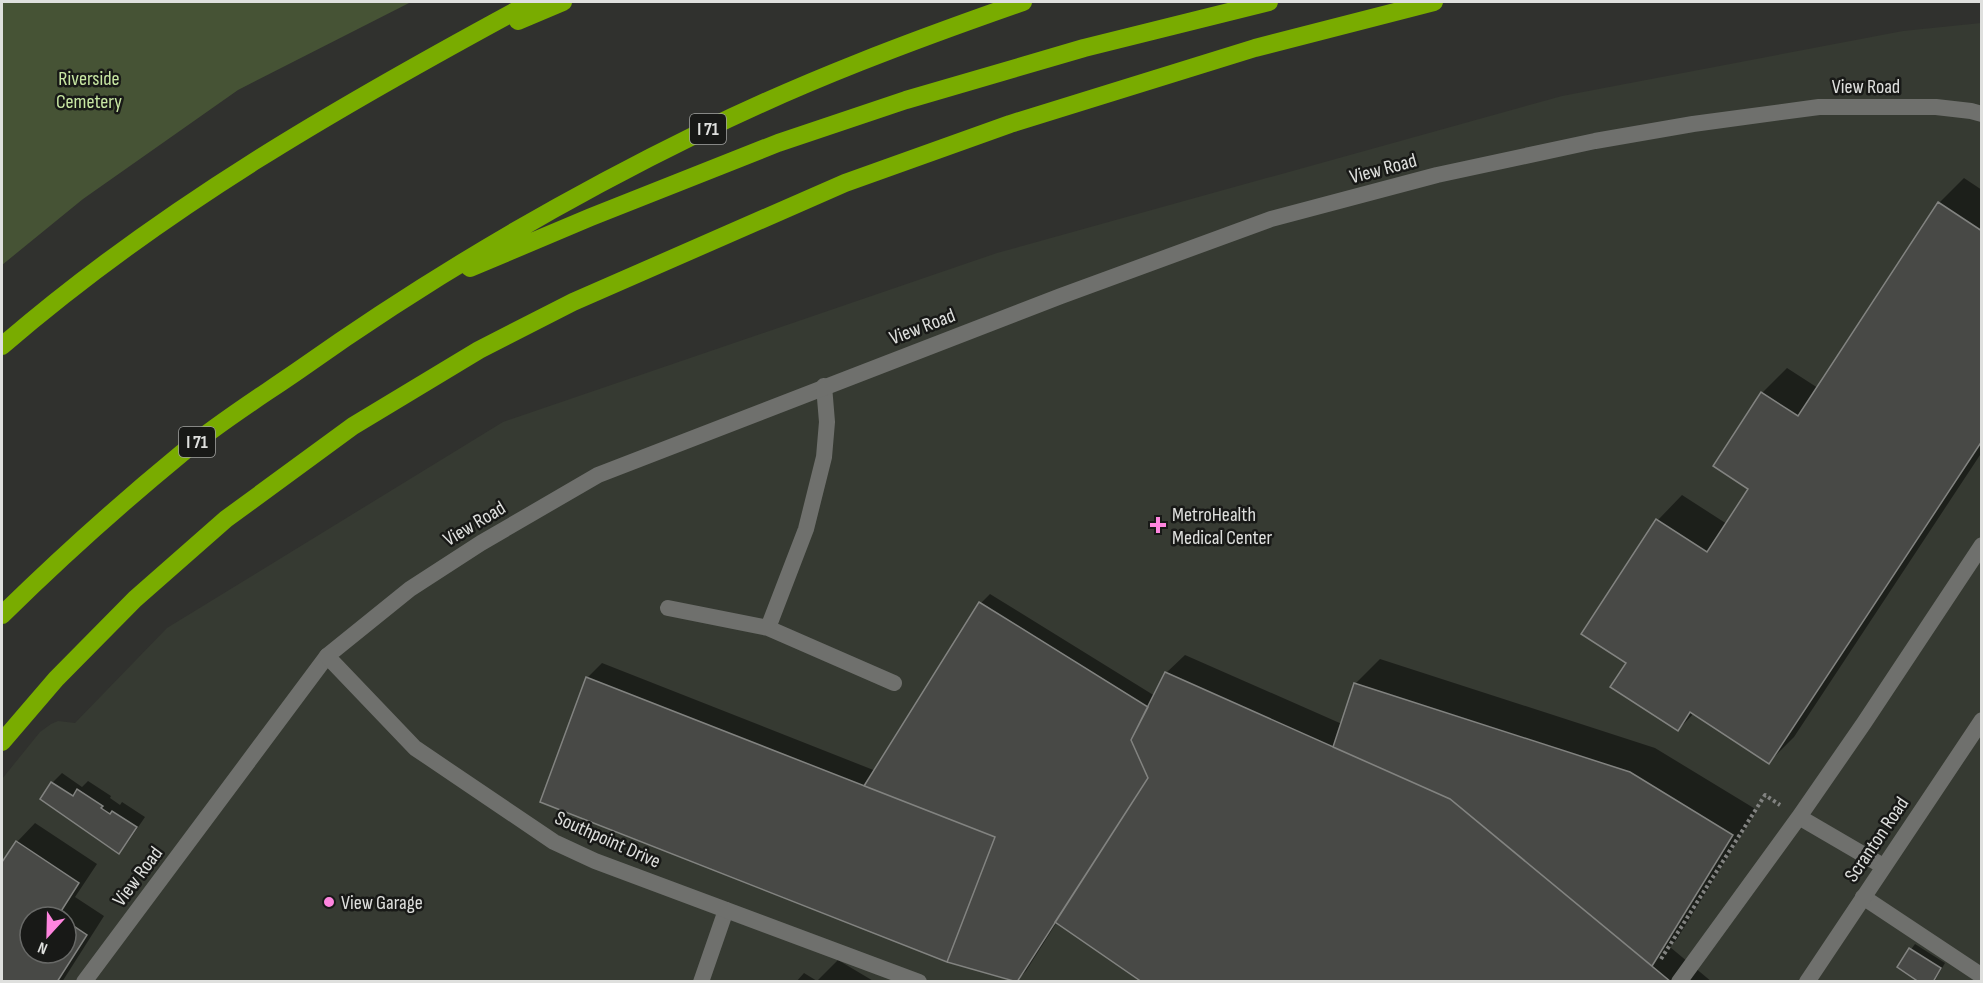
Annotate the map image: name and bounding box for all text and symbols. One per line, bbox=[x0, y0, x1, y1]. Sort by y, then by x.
park label: Riverside Cemetery bbox=[56, 67, 122, 114]
street label: View Road bbox=[1832, 75, 1900, 99]
road number: I 71 bbox=[690, 114, 726, 144]
street label: View Road bbox=[1347, 149, 1419, 189]
street label: View Road bbox=[886, 303, 959, 350]
road number: I 71 bbox=[179, 427, 215, 457]
street label: View Road bbox=[439, 496, 510, 552]
place label: MetroHealth Medical Center bbox=[1172, 503, 1273, 550]
marker: MetroHealth Medical Center bbox=[1149, 516, 1167, 534]
street label: Scranton Road bbox=[1840, 792, 1914, 887]
street label: Southpoint Drive bbox=[551, 806, 664, 874]
street label: View Road bbox=[108, 842, 168, 911]
place label: View Garage bbox=[341, 891, 423, 915]
marker: View Garage bbox=[322, 895, 336, 909]
north arrow bbox=[18, 905, 78, 965]
text: N bbox=[35, 937, 50, 958]

